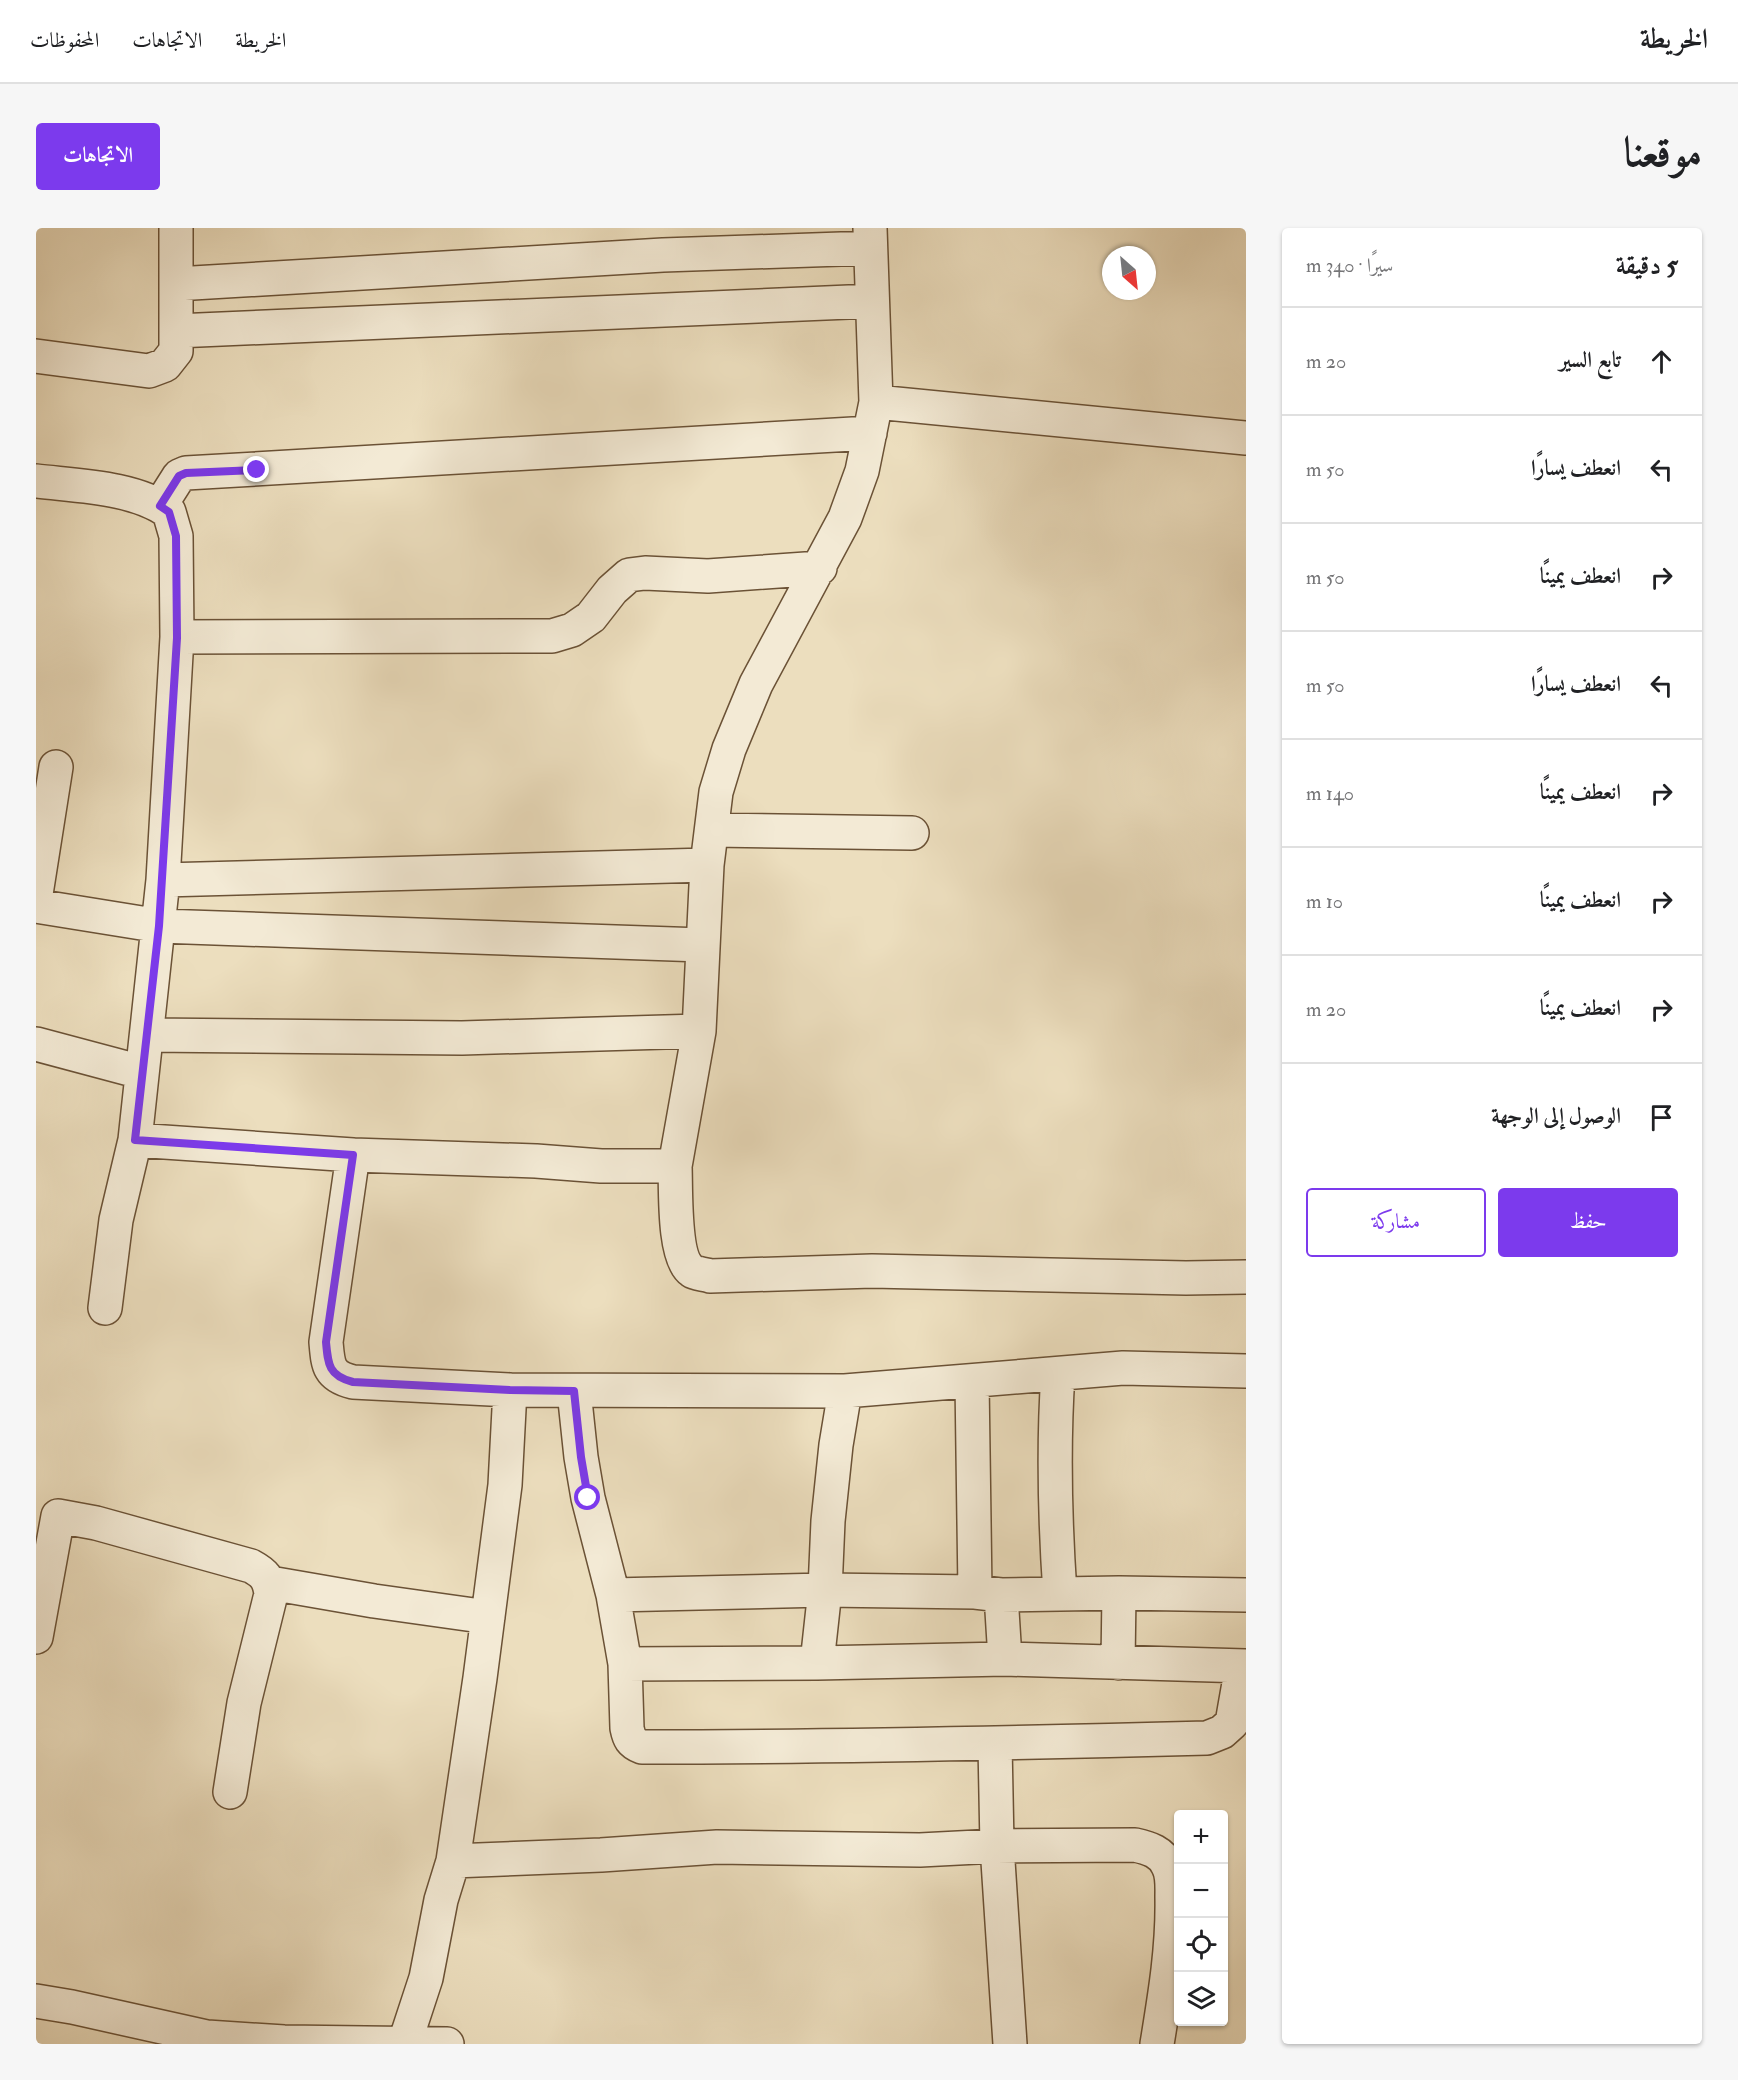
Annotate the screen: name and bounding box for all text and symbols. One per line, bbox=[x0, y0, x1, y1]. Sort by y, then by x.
text: الخريطة bbox=[1640, 22, 1708, 57]
text: المحفوظات bbox=[30, 27, 99, 54]
text: الاتجاهات bbox=[132, 27, 202, 54]
text: الخريطة bbox=[235, 27, 286, 54]
button: الاتجاهات bbox=[36, 123, 160, 190]
text: موقعنا bbox=[1624, 127, 1702, 179]
north arrow bbox=[1102, 246, 1156, 300]
text: 5 دقيقة bbox=[1616, 250, 1678, 282]
text: سيرًا · 340 m bbox=[1306, 253, 1393, 278]
icon: ahead bbox=[1645, 345, 1678, 378]
text: تابع السير bbox=[1559, 346, 1621, 374]
text: 20 m bbox=[1306, 349, 1346, 374]
icon: left bbox=[1645, 453, 1678, 486]
text: انعطف يسارًا bbox=[1531, 454, 1621, 482]
route end bbox=[243, 456, 269, 482]
text: 50 m bbox=[1306, 457, 1345, 482]
icon: right bbox=[1645, 561, 1678, 594]
text: انعطف يمينًا bbox=[1540, 562, 1621, 590]
text: 50 m bbox=[1306, 565, 1345, 590]
icon: left bbox=[1645, 669, 1678, 702]
text: انعطف يسارًا bbox=[1531, 670, 1621, 698]
text: 50 m bbox=[1306, 673, 1345, 698]
icon: right bbox=[1645, 777, 1678, 810]
text: انعطف يمينًا bbox=[1540, 778, 1621, 806]
text: 140 m bbox=[1306, 781, 1354, 806]
icon: right bbox=[1645, 885, 1678, 918]
text: انعطف يمينًا bbox=[1540, 886, 1621, 914]
text: 10 m bbox=[1306, 889, 1343, 914]
icon: right bbox=[1645, 993, 1678, 1026]
text: انعطف يمينًا bbox=[1540, 994, 1621, 1022]
text: 20 m bbox=[1306, 997, 1346, 1022]
icon: arrive bbox=[1645, 1101, 1678, 1134]
text: الوصول إلى الوجهة bbox=[1491, 1102, 1621, 1130]
button: مشاركة bbox=[1306, 1188, 1486, 1257]
button: حفظ bbox=[1498, 1188, 1678, 1257]
route start bbox=[574, 1484, 600, 1510]
map controls bbox=[1174, 1810, 1228, 2026]
button: + bbox=[1174, 1810, 1228, 1864]
button: − bbox=[1174, 1864, 1228, 1918]
button: locate bbox=[1174, 1918, 1228, 1972]
button: layers bbox=[1174, 1972, 1228, 2026]

